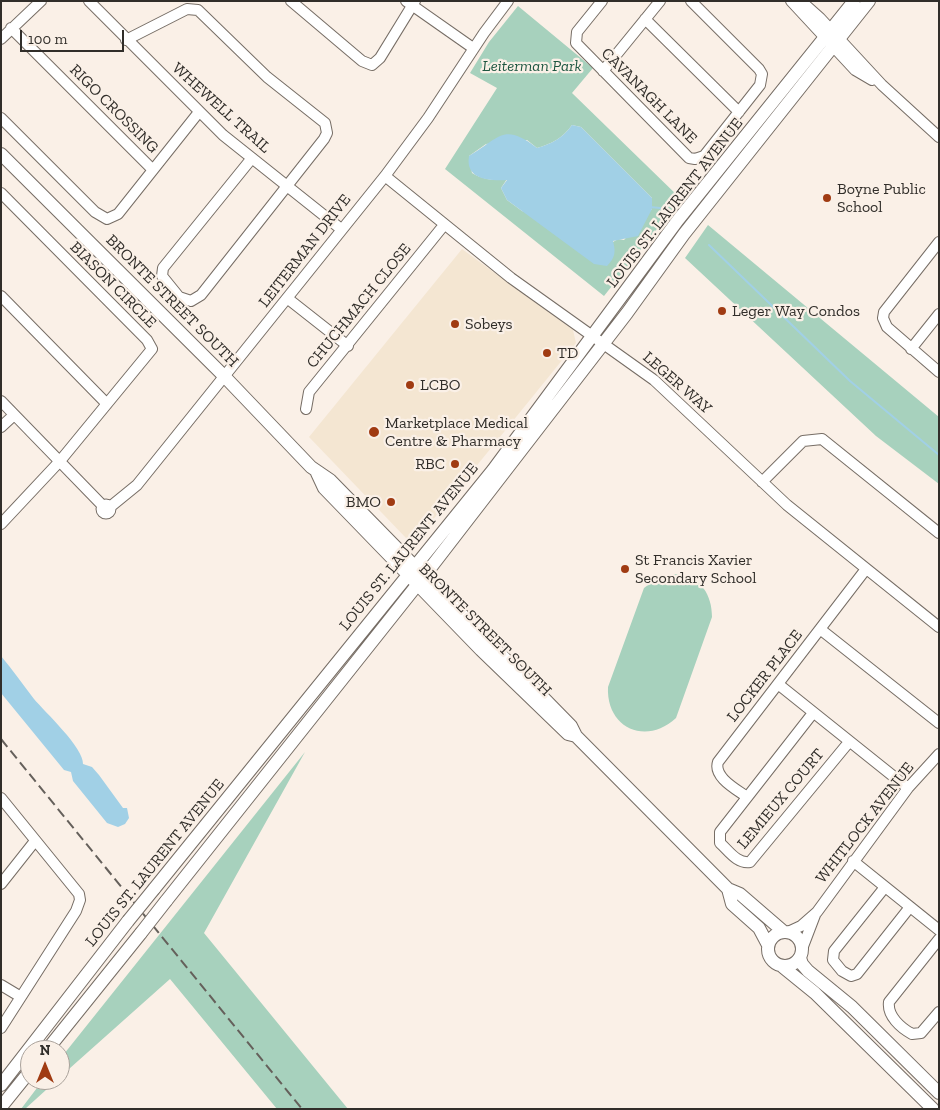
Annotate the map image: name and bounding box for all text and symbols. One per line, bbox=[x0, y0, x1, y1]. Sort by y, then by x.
scale bar bbox=[22, 20, 126, 52]
text: 100 m bbox=[28, 30, 67, 48]
street label: CAVANAGH LANE bbox=[597, 44, 701, 148]
park label: Leiterman Park bbox=[482, 56, 582, 76]
street label: WHEWELL TRAIL bbox=[168, 59, 274, 157]
street label: RIGO CROSSING bbox=[66, 61, 162, 157]
street label: LOUIS ST. LAURENT AVENUE bbox=[603, 114, 747, 292]
place label: Boyne Public School bbox=[837, 179, 926, 217]
street label: LEITERMAN DRIVE bbox=[255, 191, 355, 311]
marker: Boyne Public School bbox=[821, 192, 833, 204]
street label: BRONTE STREET SOUTH bbox=[102, 231, 242, 371]
street label: BIASON CIRCLE bbox=[66, 238, 160, 332]
street label: CHUCHMACH CLOSE bbox=[303, 240, 415, 372]
place label: Leger Way Condos bbox=[732, 301, 860, 321]
marker: Leger Way Condos bbox=[716, 305, 728, 317]
place label: Sobeys bbox=[465, 314, 512, 334]
marker: Sobeys bbox=[449, 318, 461, 330]
place label: TD bbox=[557, 343, 578, 363]
marker: TD bbox=[541, 347, 553, 359]
street label: LEGER WAY bbox=[639, 348, 715, 418]
place label: LCBO bbox=[420, 375, 460, 395]
marker: LCBO bbox=[404, 379, 416, 391]
place label: Marketplace Medical Centre & Pharmacy bbox=[385, 413, 528, 451]
marker: Marketplace Medical Centre & Pharmacy bbox=[367, 425, 381, 439]
place label: RBC bbox=[415, 454, 445, 474]
marker: RBC bbox=[449, 458, 461, 470]
street label: LOUIS ST. LAURENT AVENUE bbox=[335, 459, 483, 635]
place label: BMO bbox=[346, 492, 381, 512]
marker: BMO bbox=[385, 496, 397, 508]
place label: St Francis Xavier Secondary School bbox=[635, 550, 756, 588]
street label: BRONTE STREET SOUTH bbox=[415, 560, 555, 700]
marker: St Francis Xavier Secondary School bbox=[619, 563, 631, 575]
street label: LOCKER PLACE bbox=[723, 626, 807, 726]
street label: LEMIEUX COURT bbox=[733, 745, 829, 853]
street label: WHITLOCK AVENUE bbox=[812, 759, 918, 887]
street label: LOUIS ST. LAURENT AVENUE bbox=[81, 775, 229, 951]
north arrow bbox=[20, 1040, 70, 1090]
text: N bbox=[40, 1042, 50, 1059]

